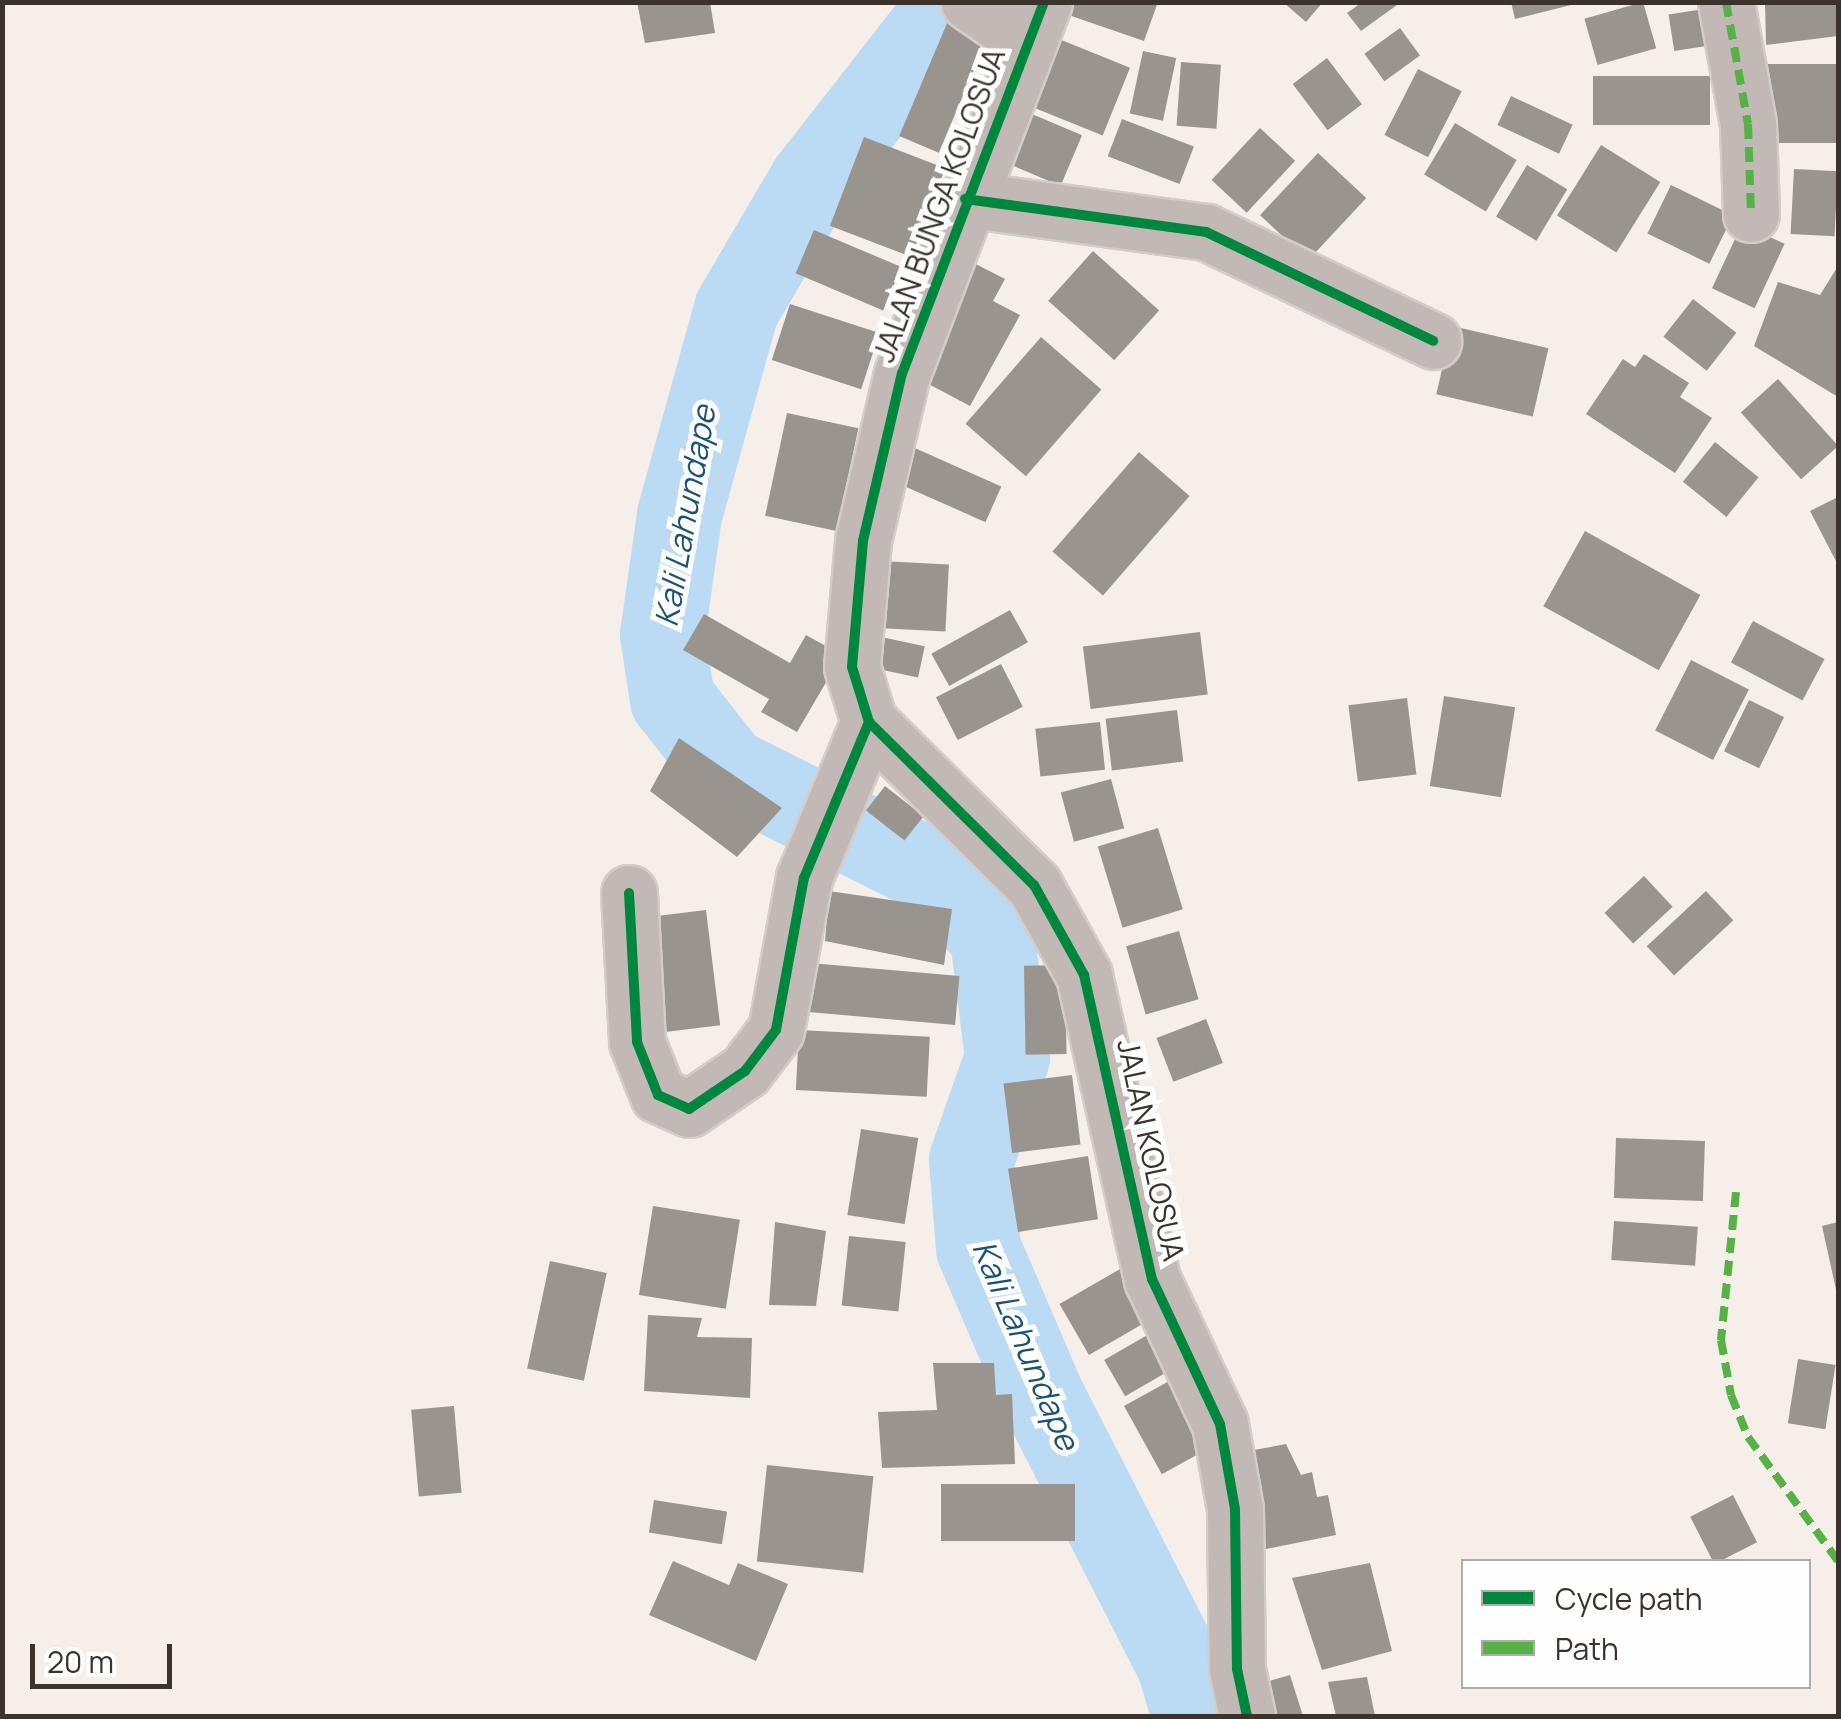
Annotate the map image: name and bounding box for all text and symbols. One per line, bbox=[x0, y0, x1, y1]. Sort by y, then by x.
street label: JALAN BUNGA KOLOSUA bbox=[865, 43, 1013, 367]
water label: Kali Lahundape bbox=[647, 403, 723, 629]
street label: JALAN KOLOSUA bbox=[1110, 1036, 1192, 1264]
water label: Kali Lahundape bbox=[965, 1235, 1087, 1455]
legend bbox=[1461, 1559, 1811, 1689]
text: Cycle path bbox=[1555, 1578, 1703, 1619]
scale bar bbox=[35, 1624, 178, 1686]
text: Path bbox=[1555, 1628, 1619, 1669]
text: 20 m bbox=[47, 1641, 114, 1682]

